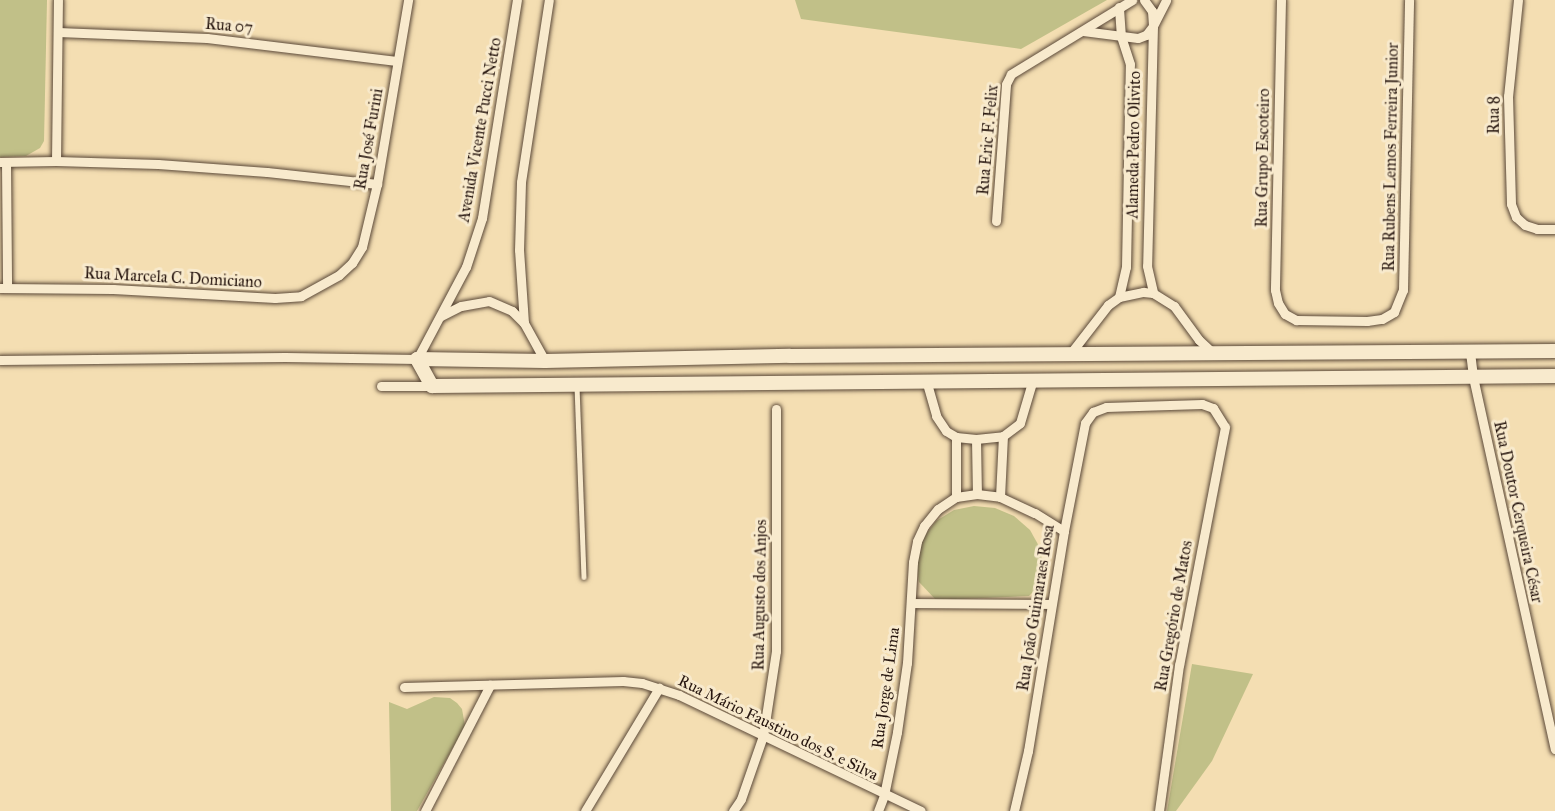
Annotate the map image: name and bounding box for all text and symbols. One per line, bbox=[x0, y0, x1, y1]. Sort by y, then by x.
street label: Rua 07 bbox=[204, 14, 254, 38]
street label: Avenida Vicente Pucci Netto bbox=[454, 36, 506, 224]
street label: Rua Rubens Lemos Ferreira Junior bbox=[1379, 42, 1403, 272]
street label: Alameda Pedro Olivito bbox=[1123, 71, 1145, 219]
street label: Rua Eric F. Felix bbox=[974, 84, 1002, 196]
street label: Rua José Furini bbox=[351, 87, 387, 191]
street label: Rua Grupo Escoteiro bbox=[1252, 88, 1274, 228]
street label: Rua 8 bbox=[1484, 96, 1504, 134]
street label: Rua Marcela C. Domiciano bbox=[84, 264, 262, 292]
street label: Rua Doutor Cerqueira César bbox=[1489, 419, 1547, 605]
street label: Rua Augusto dos Anjos bbox=[749, 519, 771, 671]
street label: Rua João Guimaraes Rosa bbox=[1013, 524, 1059, 692]
street label: Rua Gregório de Matos bbox=[1151, 539, 1197, 693]
street label: Rua Jorge de Lima bbox=[868, 626, 904, 750]
street label: Rua Mário Faustino dos S. e Silva bbox=[675, 671, 881, 785]

